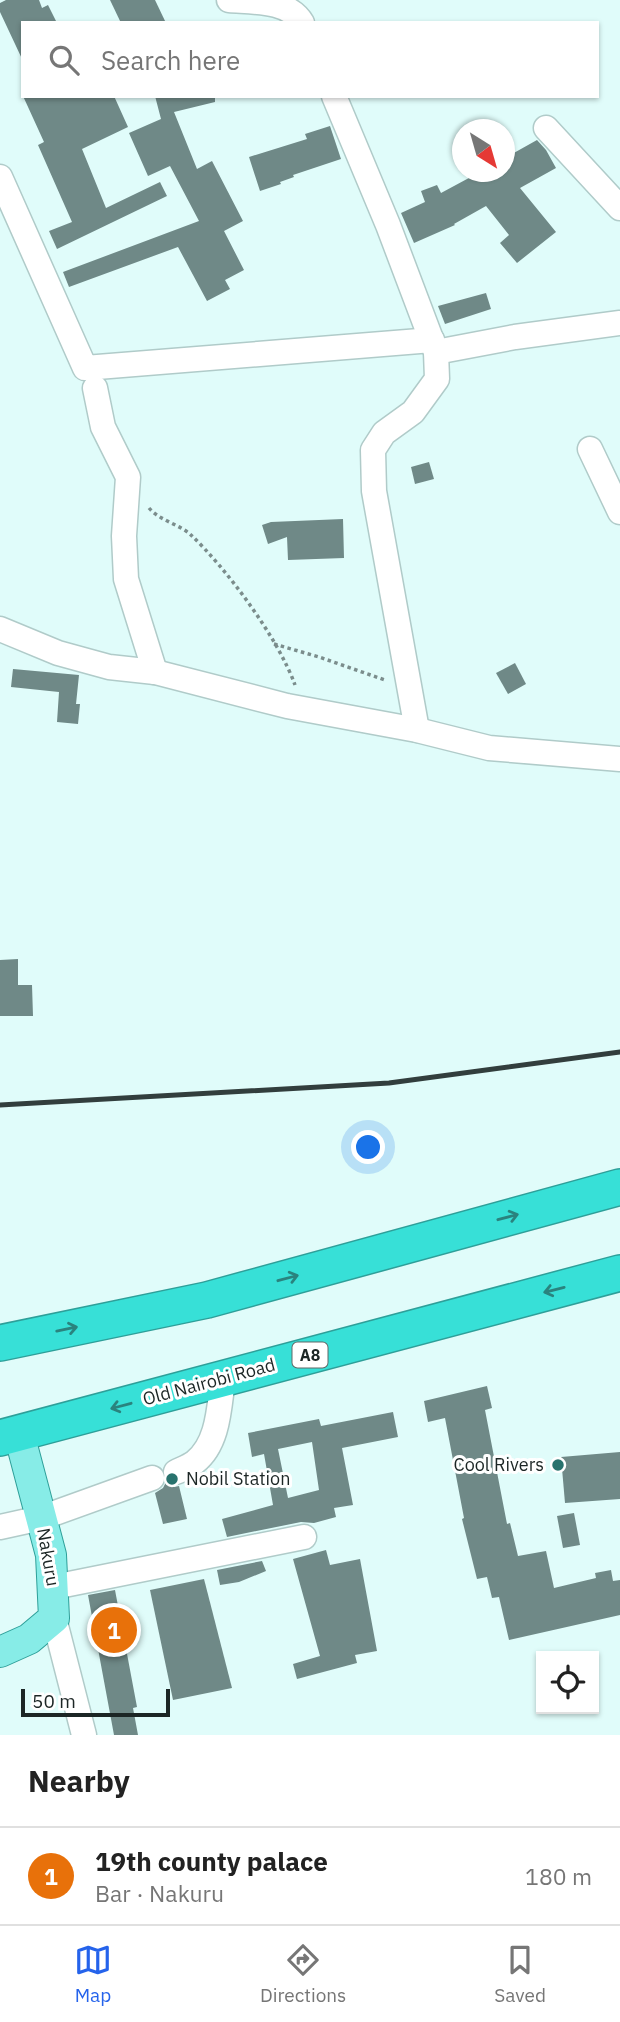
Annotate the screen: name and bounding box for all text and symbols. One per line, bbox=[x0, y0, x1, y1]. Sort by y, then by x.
search box bbox=[21, 21, 599, 98]
icon: search bbox=[45, 41, 83, 79]
text: Search here bbox=[101, 43, 240, 77]
north arrow bbox=[452, 119, 515, 182]
your location bbox=[351, 1130, 385, 1164]
one-way arrow bbox=[497, 1210, 519, 1223]
one-way arrow bbox=[277, 1270, 299, 1283]
one-way arrow bbox=[543, 1284, 565, 1297]
one-way arrow bbox=[55, 1321, 78, 1335]
road number: A8 bbox=[292, 1343, 328, 1368]
street label: Old Nairobi Road bbox=[140, 1353, 278, 1410]
one-way arrow bbox=[111, 1400, 133, 1413]
place label: Cool Rivers bbox=[454, 1453, 544, 1476]
marker: Cool Rivers bbox=[550, 1457, 566, 1473]
place label: Nobil Station bbox=[186, 1467, 290, 1490]
marker: Nobil Station bbox=[164, 1471, 180, 1487]
street label: Nakuru bbox=[32, 1526, 65, 1588]
pin: 1 bbox=[91, 1604, 137, 1656]
map controls bbox=[536, 1651, 599, 1714]
button: locate bbox=[536, 1651, 599, 1714]
scale bar bbox=[21, 1686, 170, 1718]
text: 50 m bbox=[32, 1689, 76, 1713]
text: Nearby bbox=[28, 1761, 130, 1800]
text: 19th county palace bbox=[95, 1844, 328, 1878]
text: 1 bbox=[44, 1861, 58, 1891]
text: 180 m bbox=[525, 1861, 592, 1891]
text: Bar · Nakuru bbox=[95, 1878, 224, 1908]
tab: Map bbox=[74, 1941, 112, 2007]
tab: Directions bbox=[260, 1941, 346, 2007]
tab: Saved bbox=[494, 1941, 546, 2007]

